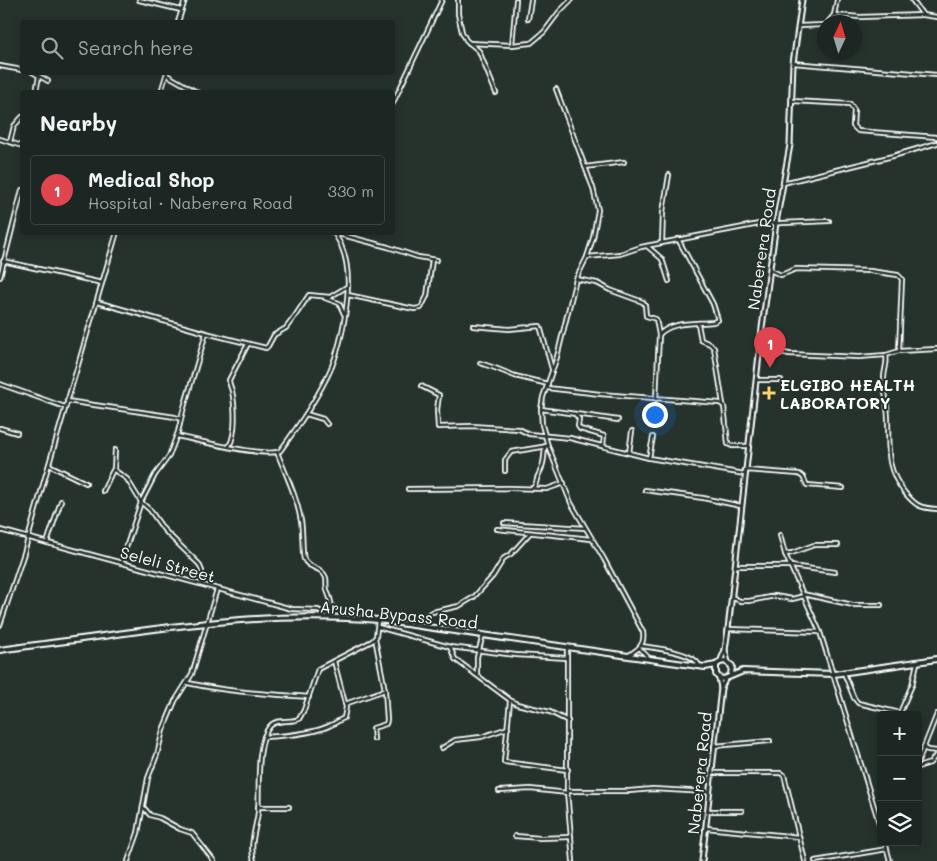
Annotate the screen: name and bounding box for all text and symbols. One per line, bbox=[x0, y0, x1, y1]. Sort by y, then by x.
north arrow bbox=[817, 15, 862, 60]
search box bbox=[20, 20, 395, 75]
icon: search bbox=[38, 34, 66, 62]
text: Search here bbox=[78, 35, 194, 60]
text: Nearby bbox=[40, 109, 117, 136]
text: Medical Shop bbox=[88, 167, 215, 192]
text: 1 bbox=[53, 180, 61, 201]
text: 330 m bbox=[328, 180, 374, 201]
street label: Naberera Road bbox=[742, 187, 780, 311]
text: Hospital · Naberera Road bbox=[88, 192, 292, 213]
pin: 1 bbox=[754, 327, 786, 368]
place label: ELGIBO HEALTH LABORATORY bbox=[780, 374, 915, 413]
marker: ELGIBO HEALTH LABORATORY bbox=[762, 386, 776, 400]
your location bbox=[642, 402, 668, 428]
street label: Seleli Street bbox=[118, 541, 218, 587]
street label: Arusha Bypass Road bbox=[319, 595, 479, 633]
street label: Naberera Road bbox=[682, 711, 716, 835]
map controls bbox=[877, 711, 922, 846]
button: + bbox=[877, 711, 922, 756]
button: − bbox=[877, 756, 922, 801]
button: layers bbox=[877, 801, 922, 846]

